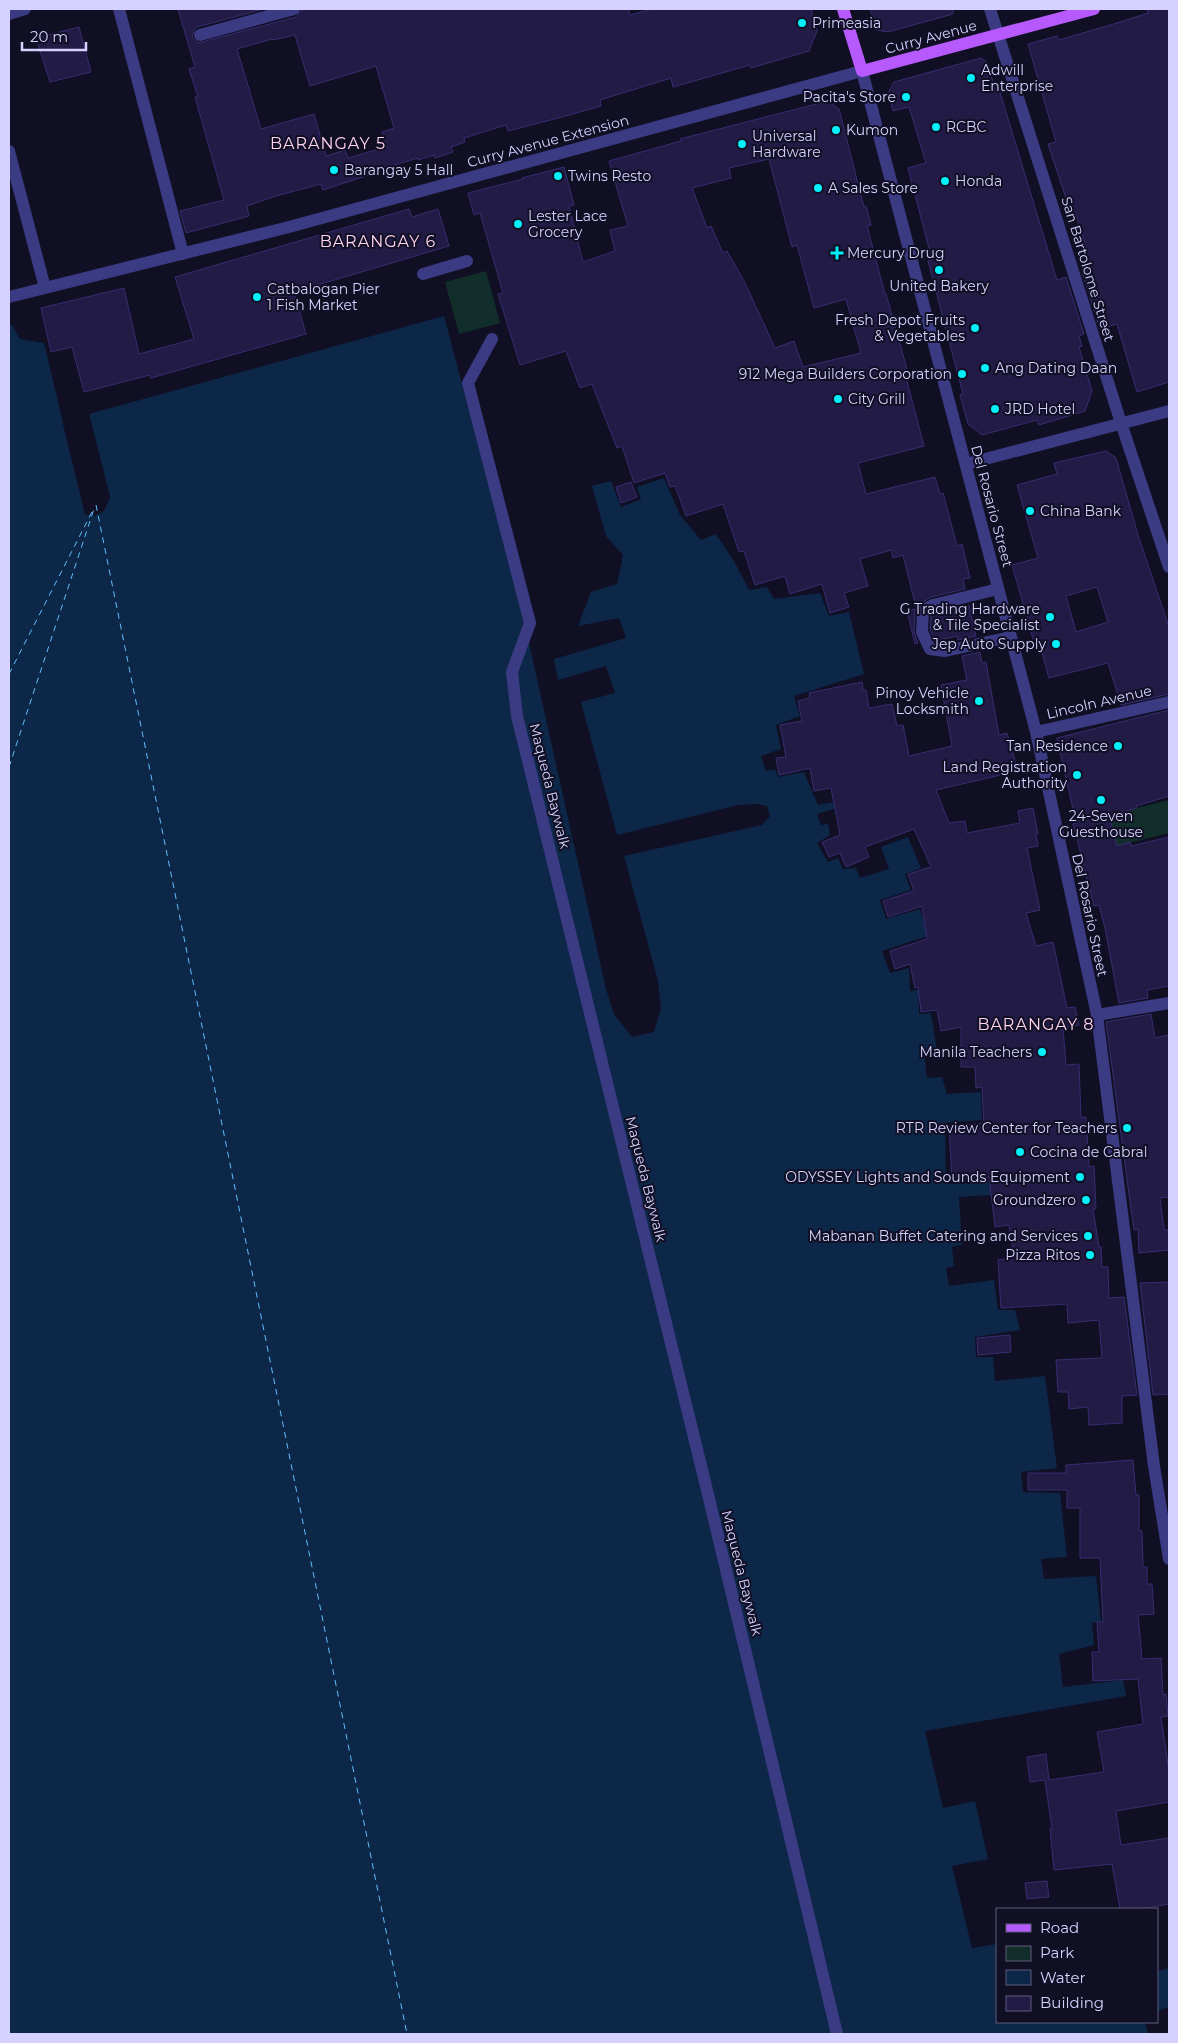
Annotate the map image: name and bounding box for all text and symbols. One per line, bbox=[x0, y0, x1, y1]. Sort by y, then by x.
place label: Primeasia bbox=[812, 14, 881, 32]
street label: Curry Avenue bbox=[883, 16, 979, 58]
marker: Primeasia bbox=[796, 17, 808, 29]
scale bar bbox=[22, 20, 86, 52]
text: 20 m bbox=[30, 27, 68, 46]
place label: Adwill Enterprise bbox=[981, 61, 1053, 95]
marker: Adwill Enterprise bbox=[965, 72, 977, 84]
place label: Pacita's Store bbox=[803, 88, 896, 106]
marker: Pacita's Store bbox=[900, 91, 912, 103]
street label: Curry Avenue Extension bbox=[465, 111, 631, 171]
place label: RCBC bbox=[946, 118, 987, 136]
place label: Kumon bbox=[846, 121, 898, 139]
marker: RCBC bbox=[930, 121, 942, 133]
marker: Kumon bbox=[830, 124, 842, 136]
place label: Universal Hardware bbox=[752, 127, 821, 161]
district label: BARANGAY 5 bbox=[270, 134, 386, 153]
marker: Universal Hardware bbox=[736, 138, 748, 150]
place label: Barangay 5 Hall bbox=[344, 161, 453, 179]
marker: Barangay 5 Hall bbox=[328, 164, 340, 176]
place label: Twins Resto bbox=[568, 167, 651, 185]
marker: Twins Resto bbox=[552, 170, 564, 182]
place label: Honda bbox=[955, 172, 1002, 190]
marker: Honda bbox=[939, 175, 951, 187]
place label: A Sales Store bbox=[828, 179, 918, 197]
marker: A Sales Store bbox=[812, 182, 824, 194]
street label: San Bartolome Street bbox=[1057, 194, 1119, 344]
place label: Lester Lace Grocery bbox=[528, 207, 607, 241]
marker: Lester Lace Grocery bbox=[512, 218, 524, 230]
district label: BARANGAY 6 bbox=[320, 232, 436, 251]
place label: Mercury Drug bbox=[847, 244, 945, 262]
marker: Mercury Drug bbox=[831, 247, 843, 259]
marker: United Bakery bbox=[933, 264, 945, 276]
place label: United Bakery bbox=[889, 277, 989, 295]
place label: Catbalogan Pier 1 Fish Market bbox=[267, 280, 380, 314]
marker: Catbalogan Pier 1 Fish Market bbox=[251, 291, 263, 303]
place label: Fresh Depot Fruits & Vegetables bbox=[835, 311, 965, 345]
marker: Fresh Depot Fruits & Vegetables bbox=[969, 322, 981, 334]
place label: Ang Dating Daan bbox=[995, 359, 1117, 377]
marker: Ang Dating Daan bbox=[979, 362, 991, 374]
place label: 912 Mega Builders Corporation bbox=[739, 365, 952, 383]
marker: 912 Mega Builders Corporation bbox=[956, 368, 968, 380]
place label: City Grill bbox=[848, 390, 906, 408]
marker: City Grill bbox=[832, 393, 844, 405]
place label: JRD Hotel bbox=[1004, 400, 1075, 418]
marker: JRD Hotel bbox=[989, 403, 1001, 415]
street label: Del Rosario Street bbox=[967, 443, 1017, 569]
place label: China Bank bbox=[1040, 502, 1122, 520]
marker: China Bank bbox=[1024, 505, 1036, 517]
place label: G Trading Hardware & Tile Specialist bbox=[900, 600, 1040, 634]
marker: G Trading Hardware & Tile Specialist bbox=[1044, 611, 1056, 623]
place label: Jep Auto Supply bbox=[931, 635, 1046, 653]
marker: Jep Auto Supply bbox=[1050, 638, 1062, 650]
street label: Lincoln Avenue bbox=[1044, 681, 1154, 723]
place label: Pinoy Vehicle Locksmith bbox=[875, 684, 969, 718]
marker: Pinoy Vehicle Locksmith bbox=[973, 695, 985, 707]
street label: Maqueda Baywalk bbox=[526, 721, 574, 851]
place label: Tan Residence bbox=[1006, 737, 1108, 755]
marker: Tan Residence bbox=[1112, 740, 1124, 752]
place label: Land Registration Authority bbox=[942, 758, 1067, 792]
marker: Land Registration Authority bbox=[1071, 769, 1083, 781]
marker: 24-Seven Guesthouse bbox=[1095, 794, 1107, 806]
place label: 24-Seven Guesthouse bbox=[1059, 807, 1143, 841]
street label: Del Rosario Street bbox=[1068, 852, 1112, 979]
district label: BARANGAY 8 bbox=[977, 1015, 1095, 1034]
place label: Manila Teachers bbox=[920, 1043, 1032, 1061]
marker: Manila Teachers bbox=[1036, 1046, 1048, 1058]
street label: Maqueda Baywalk bbox=[622, 1114, 670, 1244]
place label: RTR Review Center for Teachers bbox=[896, 1119, 1117, 1137]
marker: RTR Review Center for Teachers bbox=[1121, 1122, 1133, 1134]
place label: Cocina de Cabral bbox=[1030, 1143, 1148, 1161]
marker: Cocina de Cabral bbox=[1014, 1146, 1026, 1158]
place label: ODYSSEY Lights and Sounds Equipment bbox=[785, 1168, 1070, 1186]
marker: ODYSSEY Lights and Sounds Equipment bbox=[1074, 1171, 1086, 1183]
place label: Groundzero bbox=[993, 1191, 1076, 1209]
marker: Groundzero bbox=[1080, 1194, 1092, 1206]
place label: Mabanan Buffet Catering and Services bbox=[809, 1227, 1078, 1245]
marker: Mabanan Buffet Catering and Services bbox=[1082, 1230, 1094, 1242]
place label: Pizza Ritos bbox=[1005, 1246, 1080, 1264]
marker: Pizza Ritos bbox=[1084, 1249, 1096, 1261]
street label: Maqueda Baywalk bbox=[718, 1508, 766, 1638]
legend bbox=[996, 1908, 1158, 2023]
text: Road bbox=[1040, 1918, 1079, 1937]
text: Park bbox=[1040, 1943, 1074, 1962]
text: Water bbox=[1040, 1968, 1086, 1987]
text: Building bbox=[1040, 1993, 1104, 2012]

